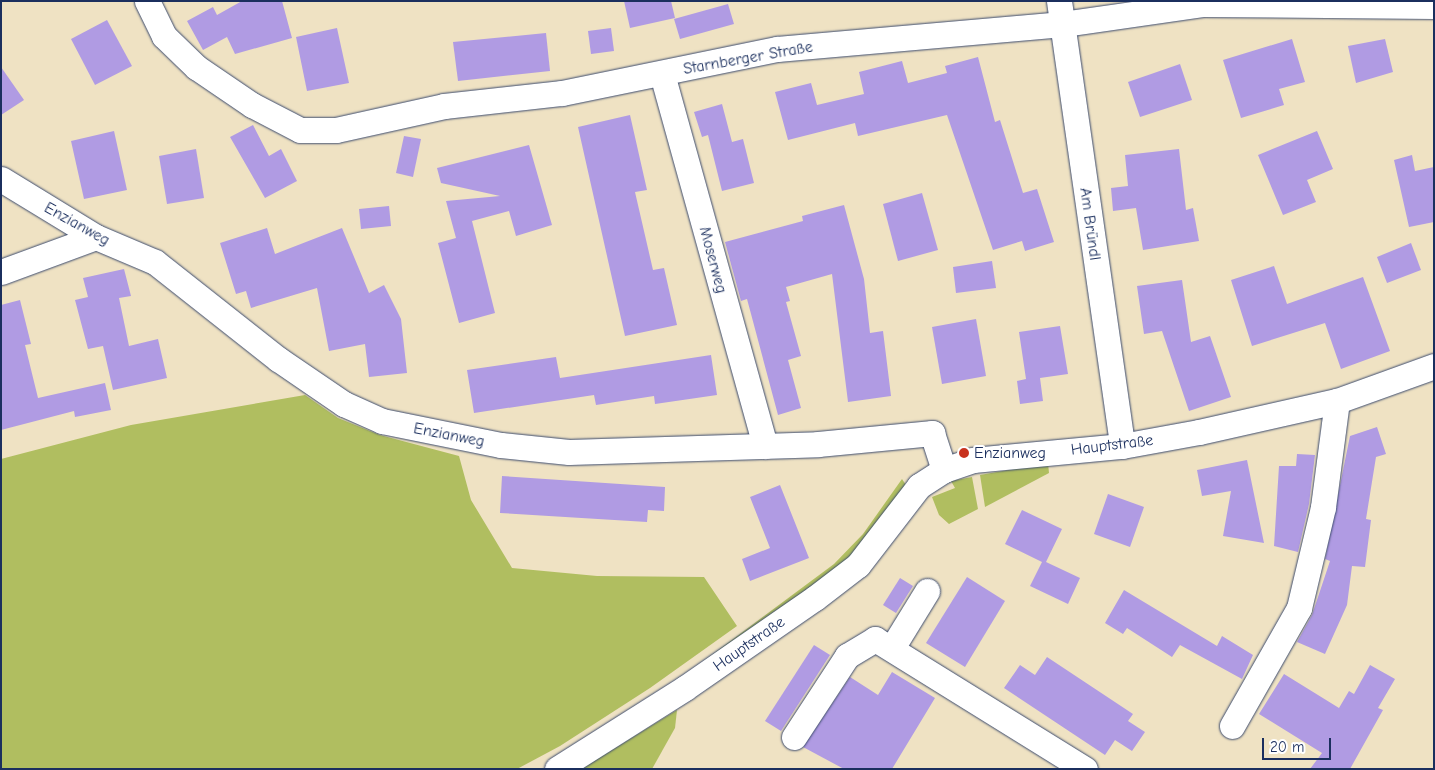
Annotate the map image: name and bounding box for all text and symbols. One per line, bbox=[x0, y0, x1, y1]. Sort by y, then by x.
street label: Starnberger Straße bbox=[682, 37, 814, 79]
street label: Am Bründl bbox=[1075, 186, 1105, 262]
street label: Enzianweg bbox=[41, 198, 113, 250]
street label: Moserweg bbox=[695, 224, 731, 296]
street label: Enzianweg bbox=[412, 419, 486, 451]
street label: Hauptstraße bbox=[1070, 430, 1154, 460]
place label: Enzianweg bbox=[974, 443, 1046, 463]
marker: Enzianweg bbox=[958, 447, 970, 459]
street label: Hauptstraße bbox=[710, 612, 788, 676]
scale bar bbox=[1265, 728, 1334, 760]
text: 20 m bbox=[1270, 738, 1304, 756]

